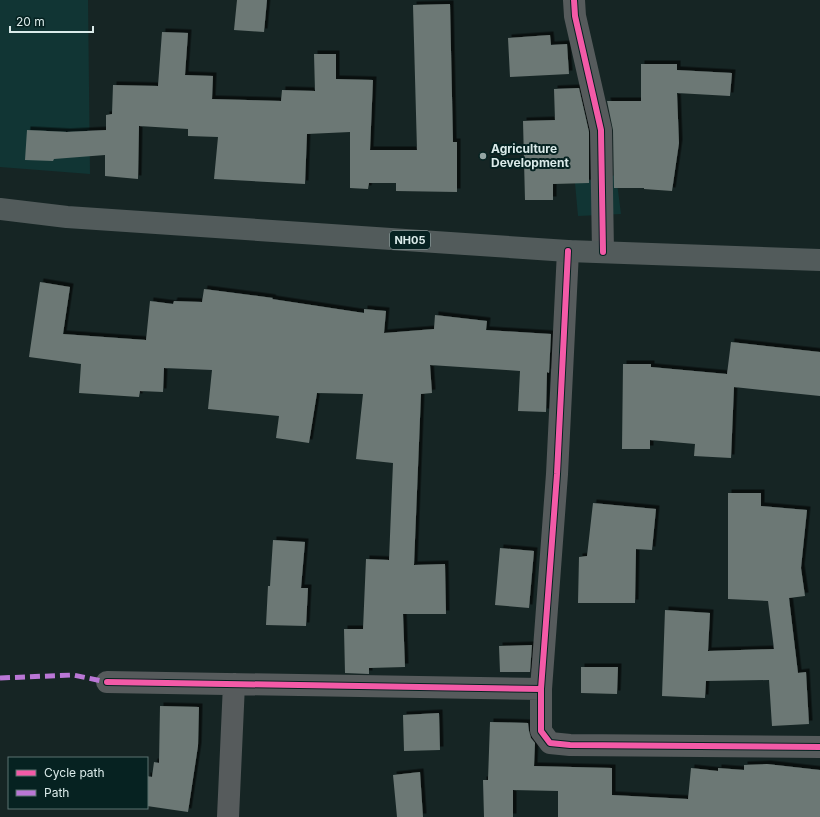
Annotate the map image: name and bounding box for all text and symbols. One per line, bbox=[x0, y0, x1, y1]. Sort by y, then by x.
scale bar bbox=[10, 8, 93, 34]
text: 20 m bbox=[16, 14, 45, 29]
place label: Agriculture Development bbox=[491, 141, 569, 170]
marker: Agriculture Development bbox=[478, 151, 488, 161]
road number: NH05 bbox=[390, 231, 430, 249]
legend bbox=[8, 757, 148, 809]
text: Cycle path bbox=[44, 765, 105, 780]
text: Path bbox=[44, 785, 69, 800]

